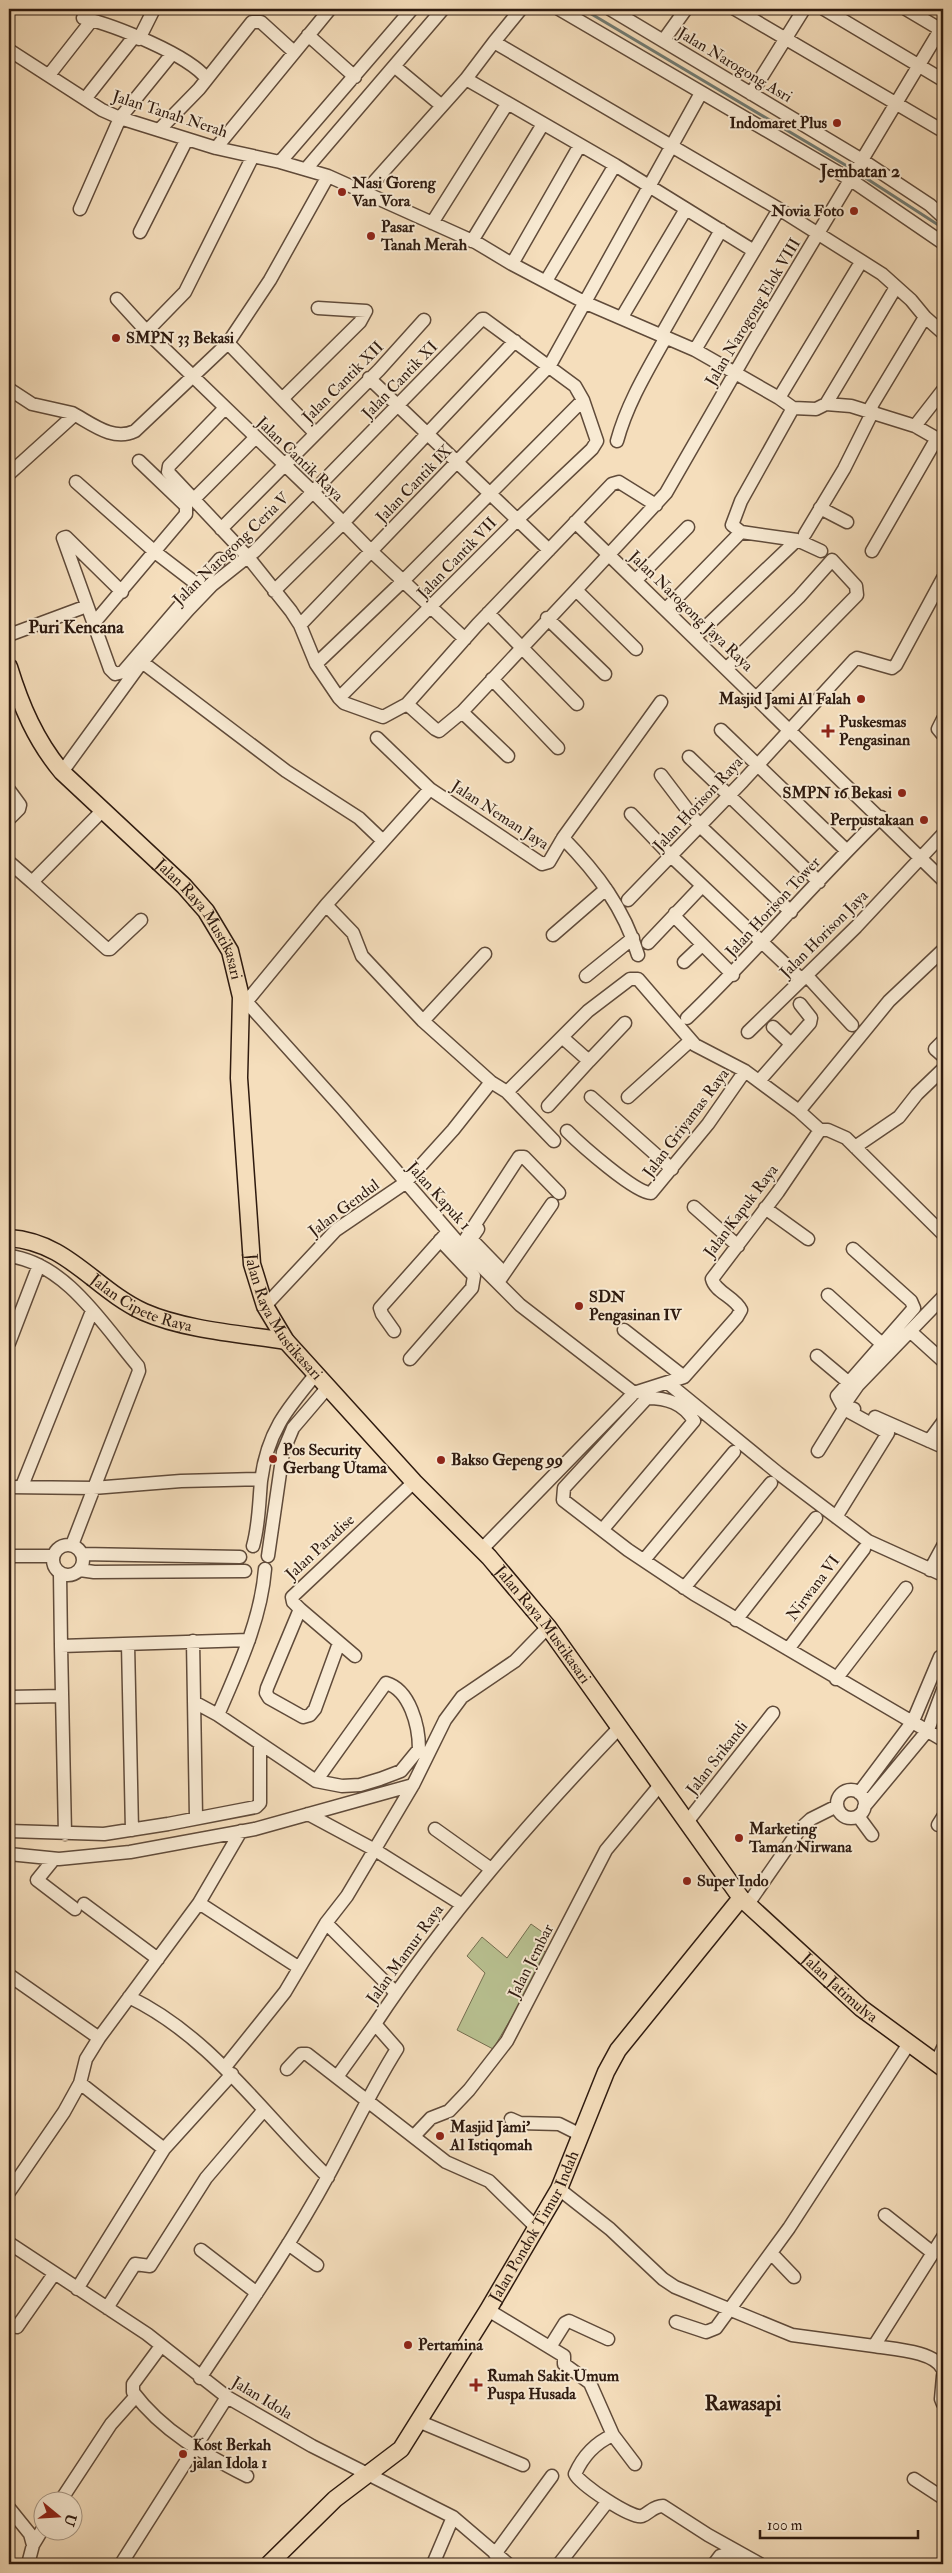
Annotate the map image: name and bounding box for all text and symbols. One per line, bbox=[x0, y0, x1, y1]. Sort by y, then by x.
street label: Jalan Narogong Asri bbox=[673, 22, 796, 108]
street label: Jalan Tanah Nerah bbox=[109, 86, 231, 143]
place label: Indomaret Plus bbox=[729, 113, 828, 133]
marker: Indomaret Plus bbox=[831, 117, 843, 129]
district label: Jembatan 2 bbox=[819, 160, 900, 183]
place label: Nasi Goreng Van Vora bbox=[351, 173, 437, 211]
marker: Nasi Goreng Van Vora bbox=[336, 186, 348, 198]
place label: Novia Foto bbox=[770, 201, 844, 221]
marker: Novia Foto bbox=[848, 205, 860, 217]
place label: Pasar Tanah Merah bbox=[380, 217, 468, 255]
marker: Pasar Tanah Merah bbox=[365, 230, 377, 242]
street label: Jalan Narogong Elok VIII bbox=[700, 234, 806, 391]
place label: SMPN 33 Bekasi bbox=[126, 328, 235, 348]
marker: SMPN 33 Bekasi bbox=[110, 332, 122, 344]
street label: Jalan Cantik XII bbox=[297, 337, 389, 428]
street label: Jalan Cantik XI bbox=[357, 337, 443, 425]
street label: Jalan Cantik Raya bbox=[251, 412, 348, 507]
street label: Jalan Cantik IX bbox=[371, 440, 457, 529]
street label: Jalan Narogong Ceria V bbox=[168, 488, 295, 611]
street label: Jalan Cantik VII bbox=[412, 513, 502, 605]
street label: Jalan Narogong Jaya Raya bbox=[623, 546, 758, 677]
district label: Puri Kencana bbox=[28, 616, 124, 639]
place label: Masjid Jami Al Falah bbox=[718, 689, 852, 710]
marker: Masjid Jami Al Falah bbox=[855, 693, 867, 705]
place label: Puskesmas Pengasinan bbox=[839, 712, 911, 751]
marker: Puskesmas Pengasinan bbox=[821, 724, 835, 738]
street label: Jalan Horison Raya bbox=[648, 752, 748, 857]
street label: Jalan Neman Jaya bbox=[446, 775, 553, 855]
place label: SMPN 16 Bekasi bbox=[782, 783, 893, 803]
marker: SMPN 16 Bekasi bbox=[896, 787, 908, 799]
place label: Perpustakaan bbox=[830, 810, 915, 831]
marker: Perpustakaan bbox=[918, 814, 930, 826]
street label: Jalan Horison Tower bbox=[721, 852, 826, 963]
street label: Jalan Raya Mustikasari bbox=[150, 854, 246, 982]
street label: Jalan Horison Jaya bbox=[775, 885, 873, 984]
street label: Jalan Griyamas Raya bbox=[638, 1064, 735, 1183]
street label: Jalan Kapuk 1 bbox=[401, 1157, 475, 1235]
street label: Jalan Kapuk Raya bbox=[699, 1160, 784, 1263]
street label: Jalan Gendul bbox=[304, 1175, 384, 1243]
street label: Jalan Raya Mustikasari bbox=[240, 1252, 327, 1384]
street label: Jalan Cipete Raya bbox=[85, 1269, 194, 1336]
place label: SDN Pengasinan IV bbox=[589, 1287, 683, 1326]
marker: SDN Pengasinan IV bbox=[573, 1300, 585, 1312]
place label: Pos Security Gerbang Utama bbox=[283, 1440, 387, 1479]
place label: Bakso Gepeng 99 bbox=[451, 1450, 563, 1471]
marker: Pos Security Gerbang Utama bbox=[267, 1453, 279, 1465]
marker: Bakso Gepeng 99 bbox=[435, 1454, 447, 1466]
street label: Jalan Paradise bbox=[280, 1510, 360, 1586]
street label: Nirwana VI bbox=[782, 1551, 844, 1625]
street label: Jalan Raya Mustikasari bbox=[489, 1561, 595, 1688]
street label: Jalan Srikandi bbox=[681, 1717, 753, 1800]
place label: Marketing Taman Nirwana bbox=[748, 1819, 852, 1857]
marker: Marketing Taman Nirwana bbox=[733, 1832, 745, 1844]
place label: Super Indo bbox=[697, 1871, 769, 1892]
marker: Super Indo bbox=[681, 1875, 693, 1887]
street label: Jalan Mamur Raya bbox=[362, 1900, 449, 2009]
street label: Jalan Jembar bbox=[503, 1921, 559, 2003]
street label: Jalan Jatimulya bbox=[796, 1948, 882, 2027]
place label: Masjid Jami' Al Istiqomah bbox=[449, 2117, 533, 2156]
marker: Masjid Jami' Al Istiqomah bbox=[434, 2130, 446, 2142]
street label: Jalan Pondok Timur Indah bbox=[484, 2147, 583, 2307]
place label: Pertamina bbox=[418, 2335, 483, 2355]
marker: Pertamina bbox=[402, 2339, 414, 2351]
place label: Rumah Sakit Umum Puspa Husada bbox=[487, 2366, 620, 2405]
street label: Jalan Idola bbox=[227, 2372, 296, 2425]
marker: Rumah Sakit Umum Puspa Husada bbox=[469, 2378, 483, 2392]
district label: Rawasapi bbox=[705, 2390, 782, 2417]
place label: Kost Berkah jalan Idola 1 bbox=[190, 2435, 272, 2473]
marker: Kost Berkah jalan Idola 1 bbox=[177, 2448, 189, 2460]
north arrow bbox=[32, 2490, 82, 2540]
scale bar bbox=[760, 2508, 917, 2540]
text: U bbox=[60, 2512, 80, 2528]
text: 100 m bbox=[767, 2516, 803, 2535]

